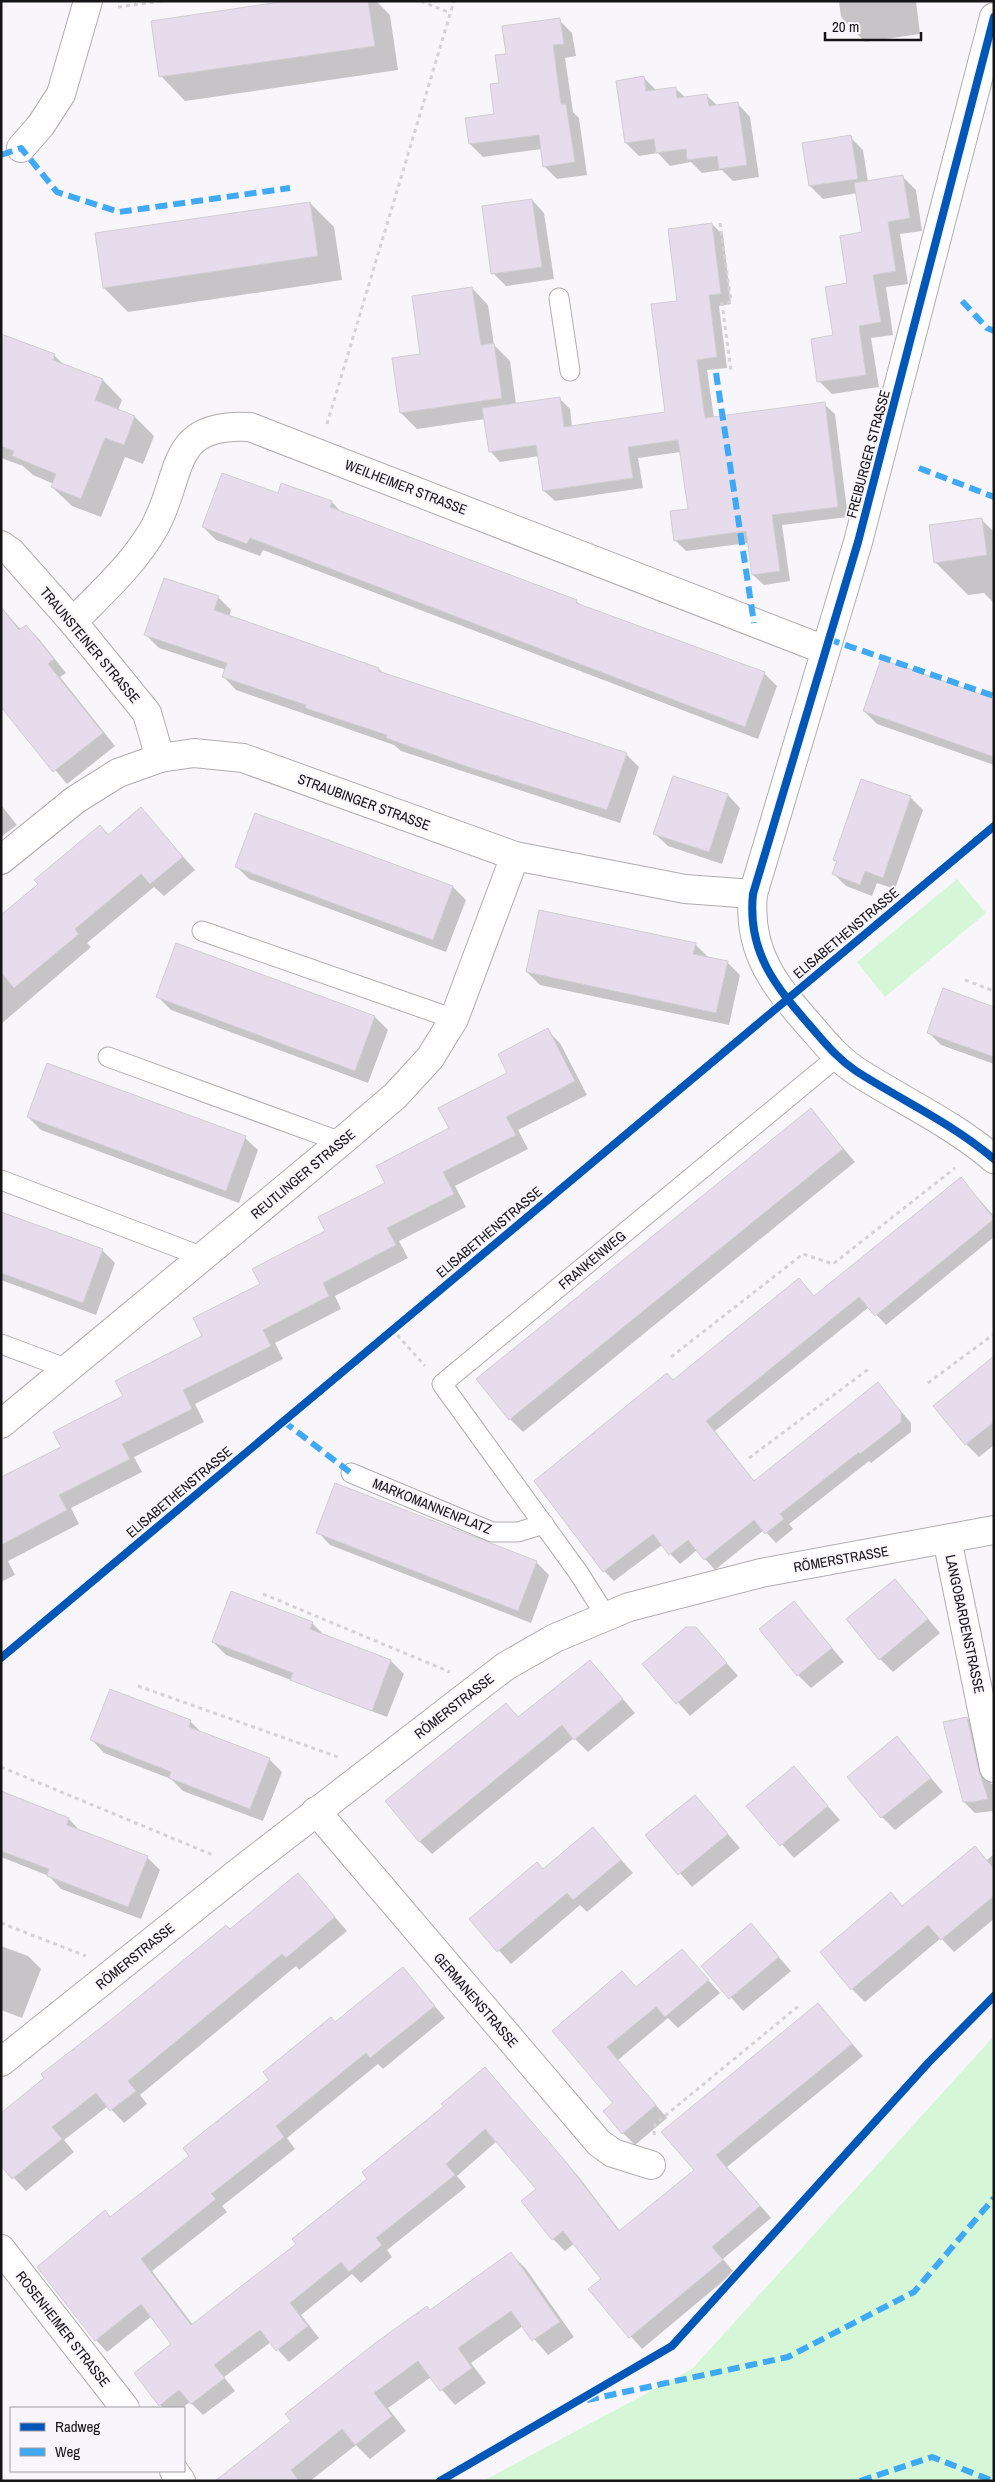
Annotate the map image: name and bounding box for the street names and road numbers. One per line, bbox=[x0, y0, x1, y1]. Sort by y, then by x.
street label: FREIBURGER STRASSE bbox=[842, 388, 894, 520]
street label: WEILHEIMER STRASSE bbox=[342, 455, 470, 519]
street label: TRAUNSTEINER STRASSE bbox=[36, 583, 144, 707]
street label: STRAUBINGER STRASSE bbox=[295, 770, 433, 834]
street label: ELISABETHENSTRASSE bbox=[789, 883, 903, 983]
street label: REUTLINGER STRASSE bbox=[247, 1125, 359, 1223]
street label: ELISABETHENSTRASSE bbox=[432, 1182, 546, 1282]
street label: FRANKENWEG bbox=[555, 1227, 629, 1293]
street label: ELISABETHENSTRASSE bbox=[122, 1442, 236, 1542]
street label: MARKOMANNENPLATZ bbox=[370, 1474, 494, 1538]
street label: RÖMERSTRASSE bbox=[792, 1542, 890, 1576]
street label: LANGOBARDENSTRASSE bbox=[941, 1553, 989, 1695]
street label: RÖMERSTRASSE bbox=[411, 1669, 497, 1743]
street label: RÖMERSTRASSE bbox=[92, 1919, 178, 1993]
street label: GERMANENSTRASSE bbox=[430, 1949, 522, 2051]
street label: ROSENHEIMER STRASSE bbox=[12, 2267, 114, 2391]

